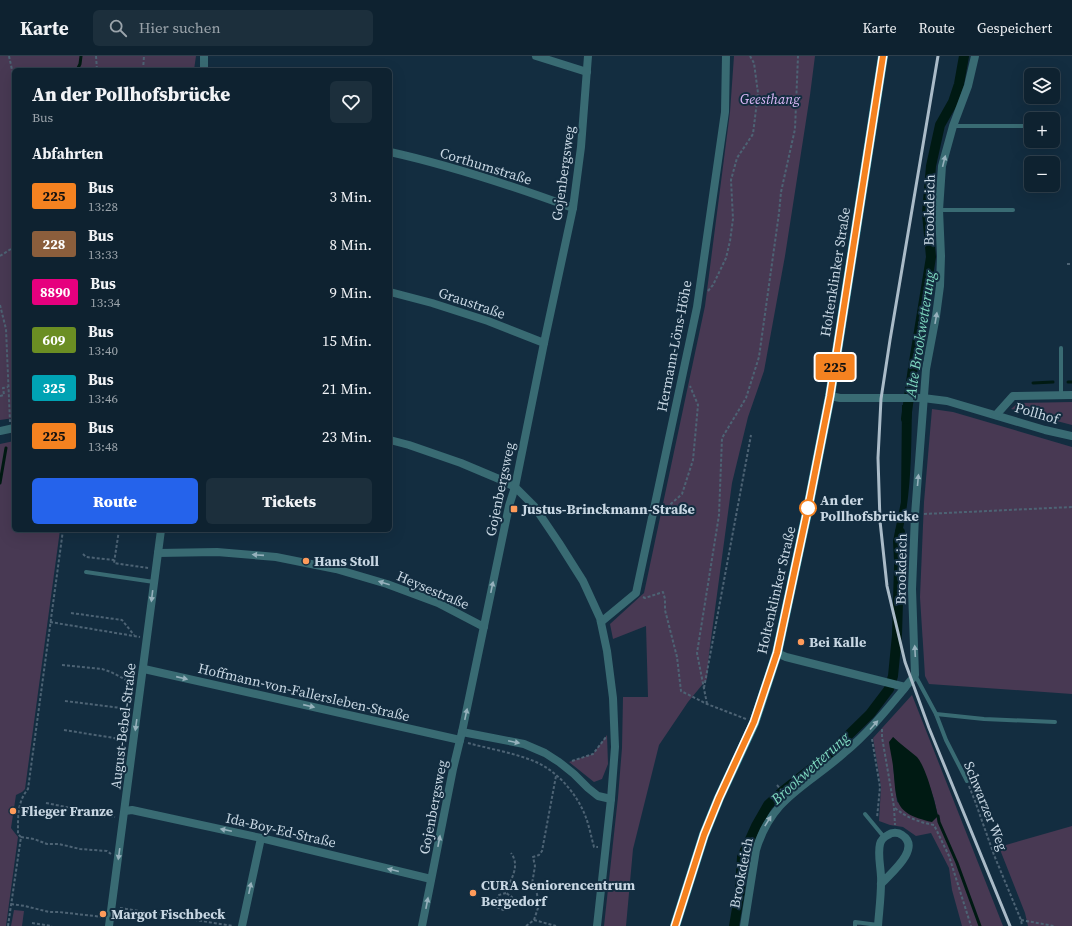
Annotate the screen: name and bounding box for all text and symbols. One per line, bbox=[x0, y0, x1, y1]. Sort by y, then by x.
search box bbox=[93, 10, 373, 46]
text: Karte bbox=[20, 15, 69, 41]
icon: search bbox=[107, 17, 129, 39]
text: Hier suchen bbox=[139, 17, 220, 38]
text: Karte bbox=[862, 18, 897, 38]
text: Route bbox=[919, 18, 955, 38]
text: Gespeichert bbox=[977, 18, 1052, 38]
map controls bbox=[1024, 68, 1060, 192]
button: layers bbox=[1024, 68, 1060, 104]
text: An der Pollhofsbrücke bbox=[32, 81, 230, 107]
button: heart bbox=[330, 81, 372, 123]
park label: Geesthang bbox=[740, 89, 801, 109]
text: Bus bbox=[32, 109, 53, 126]
button: + bbox=[1024, 112, 1060, 148]
street label: Gojenbergsweg bbox=[546, 124, 580, 222]
text: Abfahrten bbox=[32, 143, 103, 164]
street label: Corthumstraße bbox=[437, 143, 535, 189]
one-way arrow bbox=[941, 155, 947, 167]
button: − bbox=[1024, 156, 1060, 192]
street label: Brookdeich bbox=[918, 174, 940, 246]
text: Bus bbox=[88, 177, 114, 198]
text: 225 bbox=[43, 186, 65, 206]
text: 3 Min. bbox=[329, 186, 372, 207]
text: 13:28 bbox=[88, 198, 118, 215]
street label: Holtenklinker Straße bbox=[815, 206, 855, 338]
text: Bus bbox=[88, 225, 114, 246]
text: 228 bbox=[43, 234, 65, 254]
text: 8 Min. bbox=[329, 234, 372, 255]
text: 13:33 bbox=[88, 246, 118, 263]
water label: Alte Brookwetterung bbox=[899, 269, 940, 400]
text: Bus bbox=[90, 273, 116, 294]
street label: Hermann-Löns-Höhe bbox=[651, 278, 697, 414]
text: 8890 bbox=[40, 282, 70, 302]
text: 9 Min. bbox=[329, 282, 372, 303]
street label: Graustraße bbox=[436, 282, 508, 324]
text: 13:34 bbox=[90, 294, 120, 311]
one-way arrow bbox=[933, 312, 939, 324]
text: Bus bbox=[88, 321, 114, 342]
text: 609 bbox=[43, 330, 65, 350]
text: 15 Min. bbox=[322, 330, 372, 351]
text: 13:40 bbox=[88, 342, 118, 359]
line badge: 225 bbox=[812, 354, 858, 380]
text: 225 bbox=[824, 357, 846, 377]
text: Bus bbox=[88, 369, 114, 390]
text: 325 bbox=[43, 378, 65, 398]
text: 21 Min. bbox=[322, 378, 372, 399]
text: 13:46 bbox=[88, 390, 118, 407]
street label: Pollhof bbox=[1013, 397, 1062, 429]
text: Bus bbox=[88, 417, 114, 438]
text: 225 bbox=[43, 426, 65, 446]
text: 23 Min. bbox=[322, 426, 372, 447]
text: 13:48 bbox=[88, 438, 118, 455]
street label: Gojenbergsweg bbox=[480, 440, 520, 538]
one-way arrow bbox=[914, 474, 921, 486]
button: Route bbox=[32, 478, 198, 524]
button: Tickets bbox=[206, 478, 372, 524]
place label: An der Pollhofsbrücke bbox=[820, 490, 919, 526]
place label: Justus-Brinckmann-Straße bbox=[521, 499, 695, 519]
marker: An der Pollhofsbrücke bbox=[799, 499, 817, 517]
marker: Justus-Brinckmann-Straße bbox=[509, 504, 519, 514]
street label: Holtenklinker Straße bbox=[752, 524, 800, 656]
street label: Brookdeich bbox=[890, 533, 912, 605]
place label: Hans Stoll bbox=[314, 551, 380, 571]
one-way arrow bbox=[252, 552, 264, 559]
marker: Hans Stoll bbox=[301, 556, 311, 566]
street label: Heysestraße bbox=[394, 566, 472, 614]
one-way arrow bbox=[378, 580, 390, 586]
one-way arrow bbox=[490, 580, 496, 593]
one-way arrow bbox=[149, 590, 155, 602]
place label: Bei Kalle bbox=[809, 632, 866, 652]
marker: Bei Kalle bbox=[796, 637, 806, 647]
one-way arrow bbox=[912, 644, 918, 657]
street label: Hoffmann-von-Fallersleben-Straße bbox=[196, 658, 412, 726]
street label: August-Bebel-Straße bbox=[105, 662, 141, 790]
one-way arrow bbox=[175, 675, 188, 681]
one-way arrow bbox=[302, 703, 315, 709]
one-way arrow bbox=[463, 708, 469, 720]
one-way arrow bbox=[133, 719, 139, 731]
one-way arrow bbox=[870, 719, 879, 730]
water label: Brookwetterung bbox=[765, 726, 855, 810]
one-way arrow bbox=[508, 740, 520, 746]
street label: Gojenbergsweg bbox=[414, 758, 452, 856]
street label: Schwarzer Weg bbox=[959, 758, 1013, 854]
place label: Flieger Franze bbox=[21, 801, 113, 821]
marker: Flieger Franze bbox=[8, 806, 18, 816]
street label: Ida-Boy-Ed-Straße bbox=[224, 808, 338, 852]
one-way arrow bbox=[764, 816, 772, 826]
one-way arrow bbox=[220, 827, 232, 833]
one-way arrow bbox=[437, 835, 443, 847]
street label: Brookdeich bbox=[724, 836, 758, 910]
one-way arrow bbox=[116, 848, 122, 860]
one-way arrow bbox=[387, 867, 399, 873]
place label: CURA Seniorencentrum Bergedorf bbox=[481, 875, 636, 911]
one-way arrow bbox=[248, 882, 254, 894]
marker: CURA Seniorencentrum Bergedorf bbox=[468, 888, 478, 898]
one-way arrow bbox=[424, 896, 430, 909]
place label: Margot Fischbeck bbox=[111, 904, 226, 924]
marker: Margot Fischbeck bbox=[98, 909, 108, 919]

